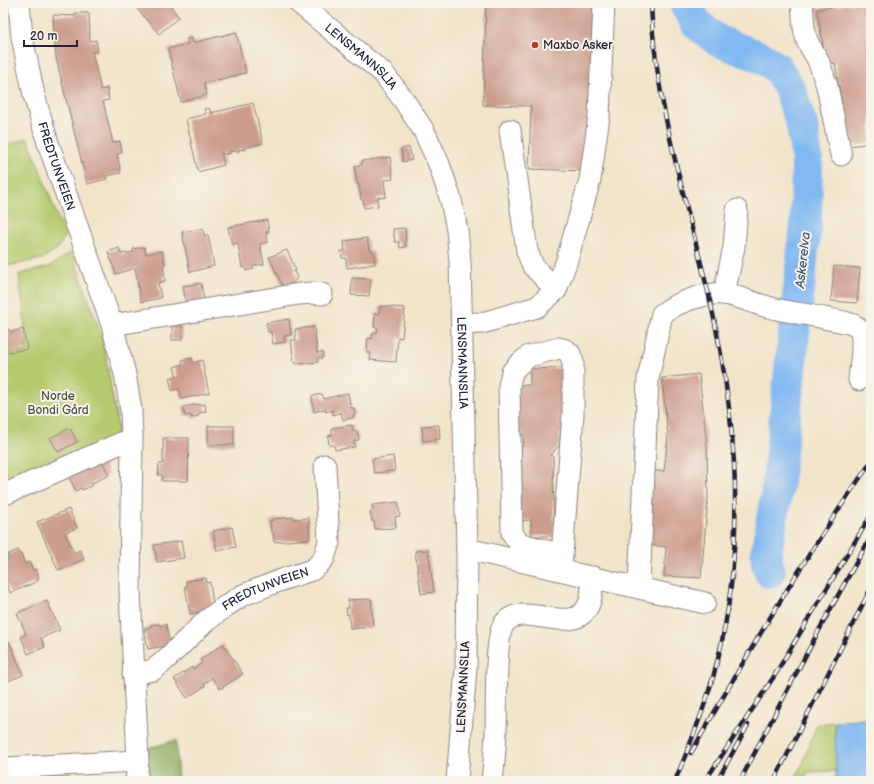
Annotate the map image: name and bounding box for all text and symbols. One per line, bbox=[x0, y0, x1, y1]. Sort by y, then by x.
street label: LENSMANNSLIA bbox=[321, 21, 400, 93]
scale bar bbox=[24, 22, 77, 48]
text: 20 m bbox=[30, 29, 57, 44]
place label: Maxbo Asker bbox=[543, 38, 613, 53]
marker: Maxbo Asker bbox=[530, 40, 540, 50]
street label: FREDTUNVEIEN bbox=[34, 120, 78, 213]
water label: Askerelva bbox=[792, 231, 814, 290]
street label: LENSMANNSLIA bbox=[453, 316, 471, 410]
park label: Norde Bondi Gård bbox=[27, 389, 89, 418]
street label: FREDTUNVEIEN bbox=[220, 565, 311, 614]
street label: LENSMANNSLIA bbox=[454, 640, 473, 733]

